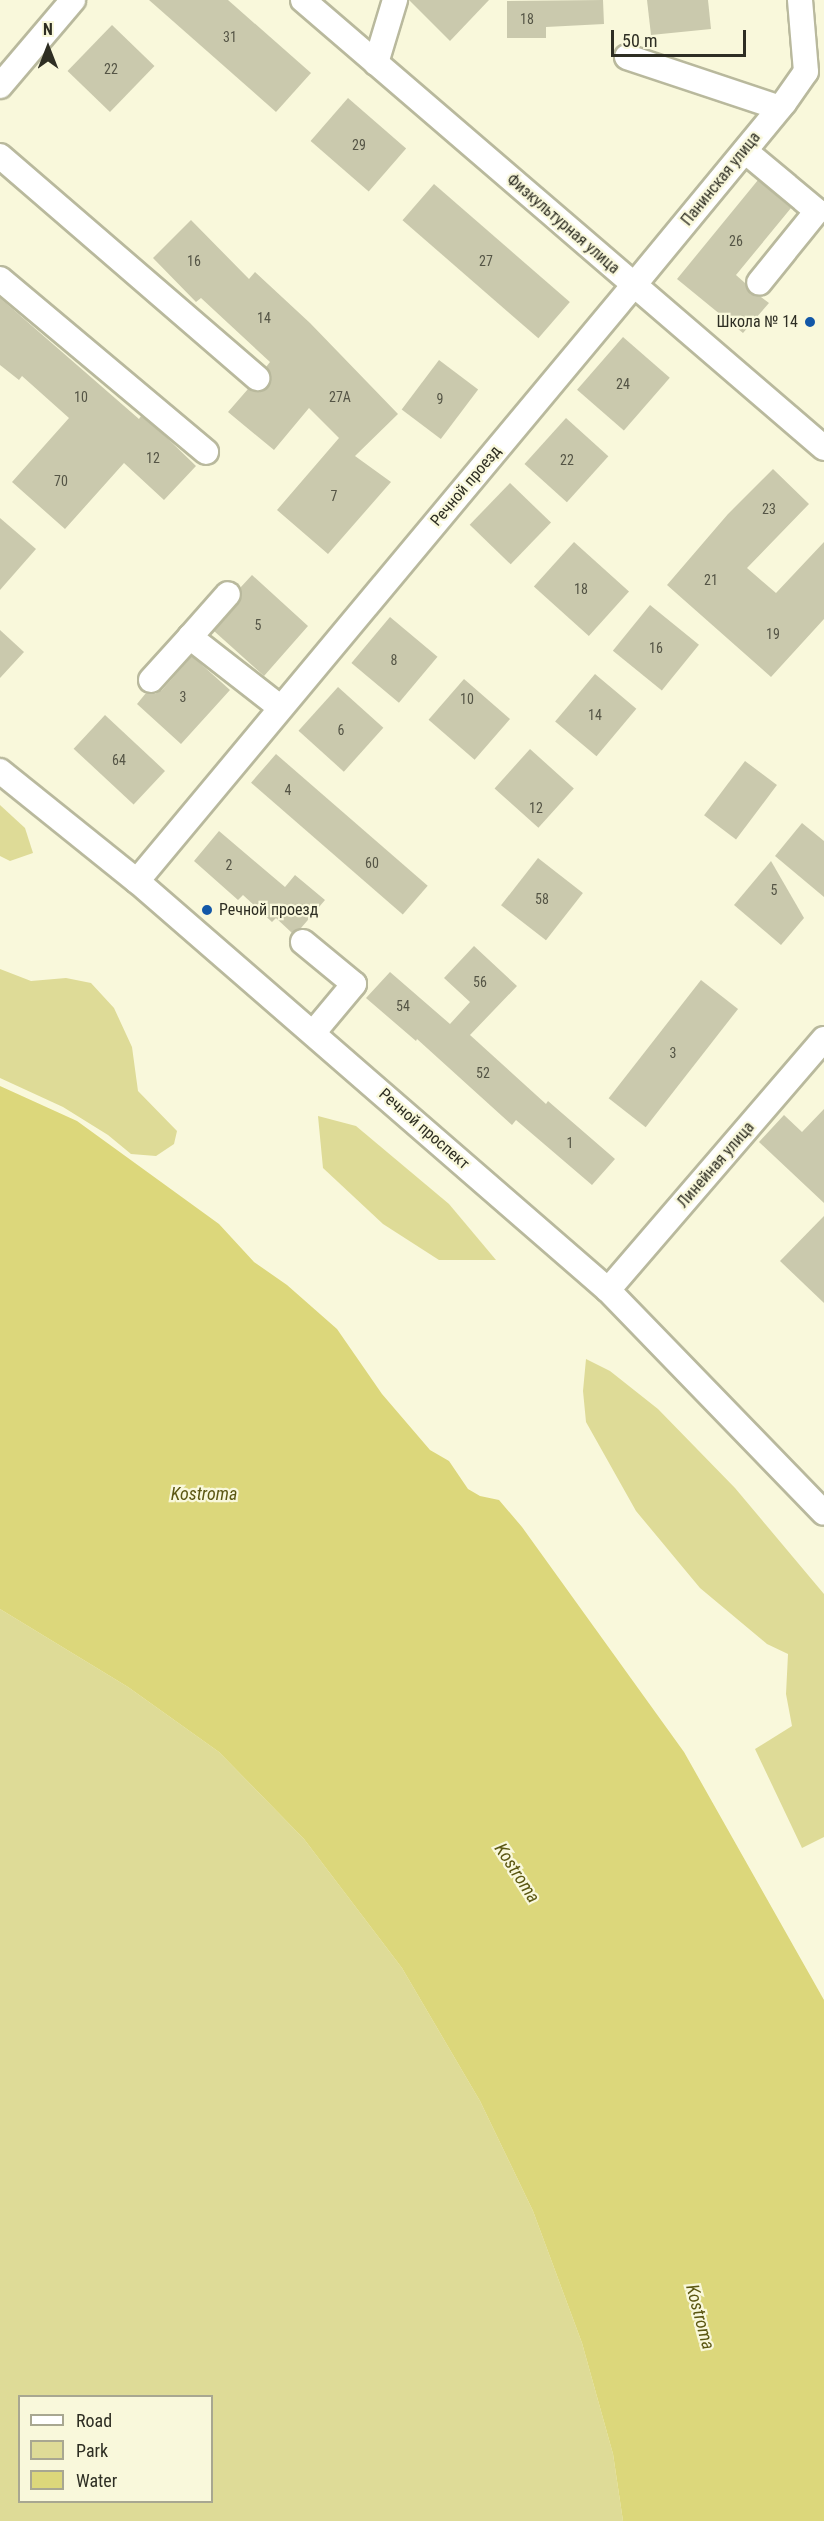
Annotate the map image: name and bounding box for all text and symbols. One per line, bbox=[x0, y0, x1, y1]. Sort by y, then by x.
house number: 18 bbox=[520, 11, 534, 27]
north arrow bbox=[18, 18, 78, 78]
scale bar bbox=[614, 18, 749, 56]
text: N bbox=[43, 20, 53, 39]
house number: 31 bbox=[223, 29, 237, 45]
text: 50 m bbox=[622, 30, 657, 51]
house number: 22 bbox=[104, 61, 118, 77]
street label: Панинская улица bbox=[677, 128, 765, 230]
house number: 29 bbox=[352, 137, 366, 153]
street label: Физкультурная улица bbox=[503, 170, 623, 278]
house number: 26 bbox=[729, 233, 743, 249]
house number: 16 bbox=[187, 253, 201, 269]
house number: 27 bbox=[479, 253, 493, 269]
house number: 14 bbox=[257, 310, 271, 326]
place label: Школа № 14 bbox=[716, 312, 798, 332]
marker: Школа № 14 bbox=[803, 315, 817, 329]
house number: 24 bbox=[616, 376, 630, 392]
house number: 10 bbox=[74, 389, 88, 405]
house number: 27А bbox=[329, 389, 351, 405]
house number: 9 bbox=[437, 391, 443, 407]
street label: Речной проезд bbox=[427, 442, 505, 530]
house number: 12 bbox=[146, 450, 160, 466]
house number: 22 bbox=[560, 452, 574, 468]
house number: 70 bbox=[54, 473, 68, 489]
house number: 7 bbox=[331, 488, 337, 504]
house number: 23 bbox=[762, 501, 776, 517]
house number: 21 bbox=[704, 572, 718, 588]
house number: 18 bbox=[574, 581, 588, 597]
house number: 5 bbox=[255, 617, 261, 633]
house number: 19 bbox=[766, 626, 780, 642]
house number: 16 bbox=[649, 640, 663, 656]
house number: 8 bbox=[391, 652, 397, 668]
house number: 3 bbox=[180, 689, 186, 705]
house number: 10 bbox=[460, 691, 474, 707]
house number: 14 bbox=[588, 707, 602, 723]
house number: 6 bbox=[338, 722, 344, 738]
house number: 64 bbox=[112, 752, 126, 768]
house number: 4 bbox=[285, 782, 291, 798]
house number: 12 bbox=[529, 800, 543, 816]
house number: 60 bbox=[365, 855, 379, 871]
house number: 2 bbox=[226, 857, 232, 873]
house number: 5 bbox=[771, 882, 777, 898]
house number: 58 bbox=[535, 891, 549, 907]
place label: Речной проезд bbox=[219, 900, 318, 920]
marker: Речной проезд bbox=[200, 903, 214, 917]
house number: 56 bbox=[473, 974, 487, 990]
house number: 54 bbox=[396, 998, 410, 1014]
house number: 3 bbox=[670, 1045, 676, 1061]
house number: 52 bbox=[476, 1065, 490, 1081]
street label: Речной проспект bbox=[375, 1085, 473, 1173]
street label: Линейная улица bbox=[673, 1118, 759, 1212]
house number: 1 bbox=[567, 1135, 573, 1151]
water label: Kostroma bbox=[171, 1483, 237, 1505]
water label: Kostroma bbox=[490, 1839, 544, 1907]
water label: Kostroma bbox=[681, 2282, 719, 2352]
legend bbox=[18, 2395, 213, 2503]
text: Road bbox=[76, 2410, 112, 2431]
text: Park bbox=[76, 2440, 108, 2461]
text: Water bbox=[76, 2470, 117, 2491]

